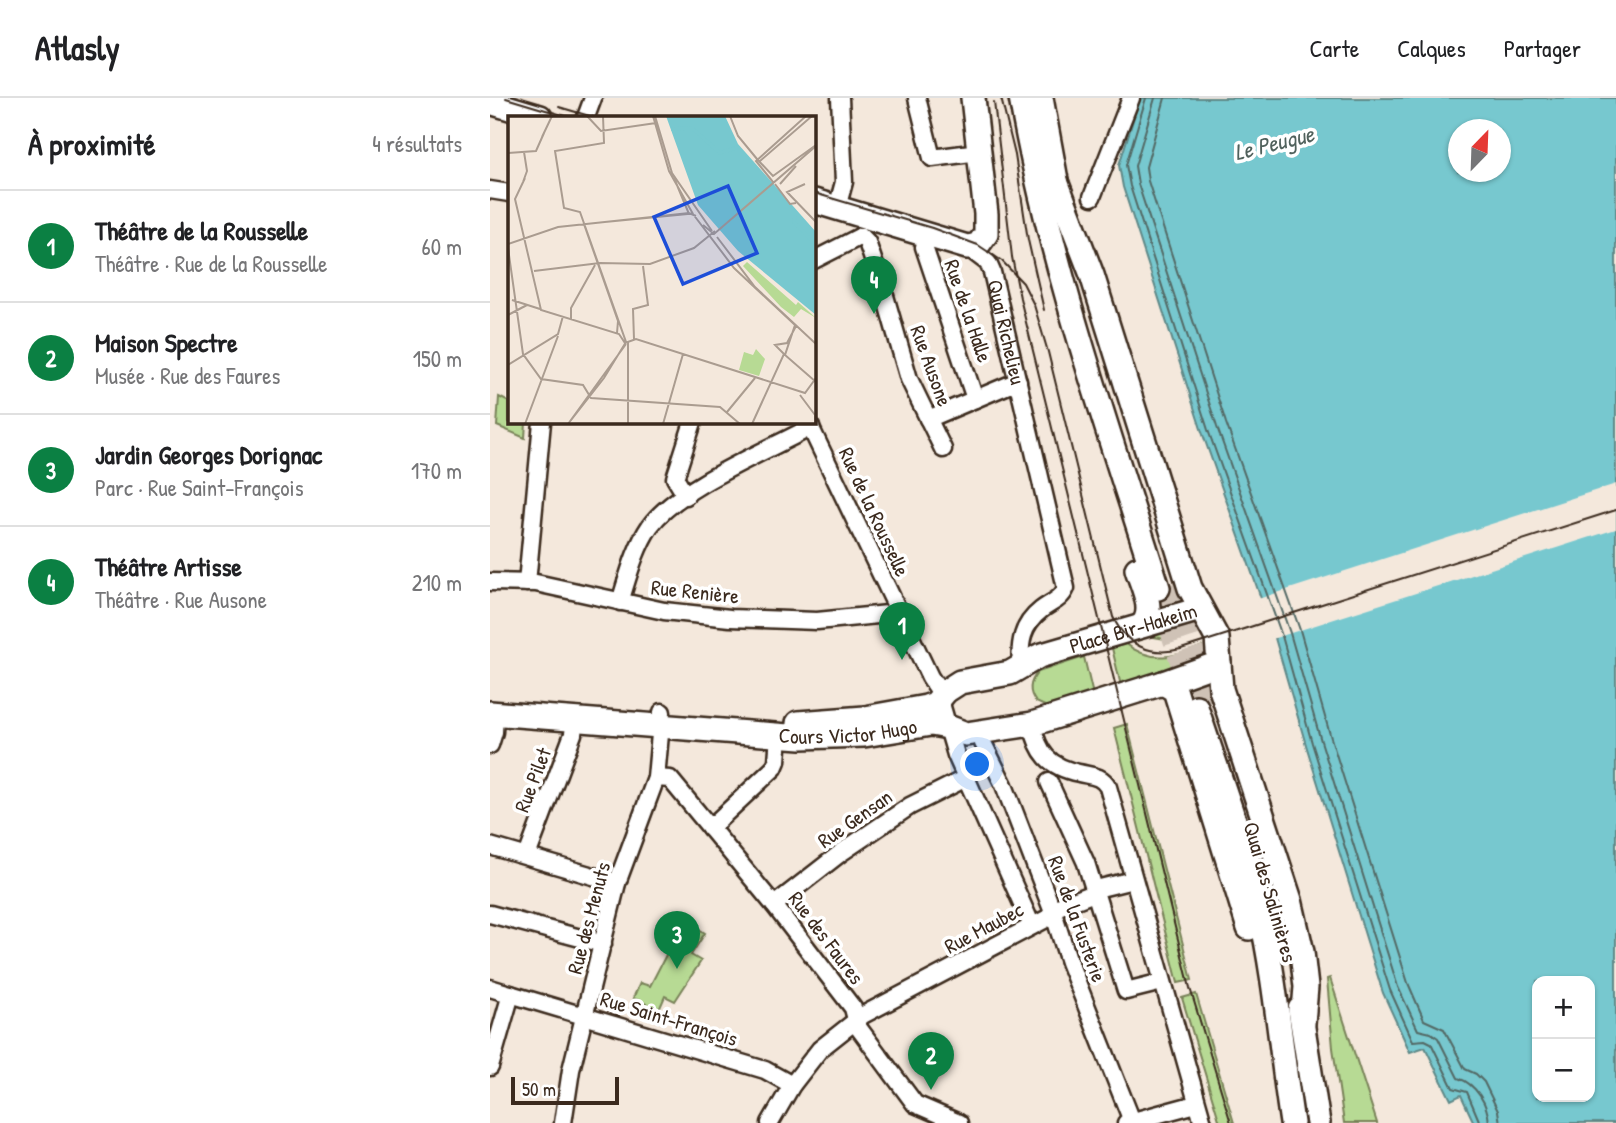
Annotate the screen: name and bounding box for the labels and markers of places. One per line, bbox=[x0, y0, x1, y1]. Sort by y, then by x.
pin: 4 bbox=[851, 256, 897, 314]
pin: 1 bbox=[879, 602, 925, 660]
pin: 3 bbox=[654, 911, 700, 969]
pin: 2 bbox=[908, 1032, 954, 1090]

